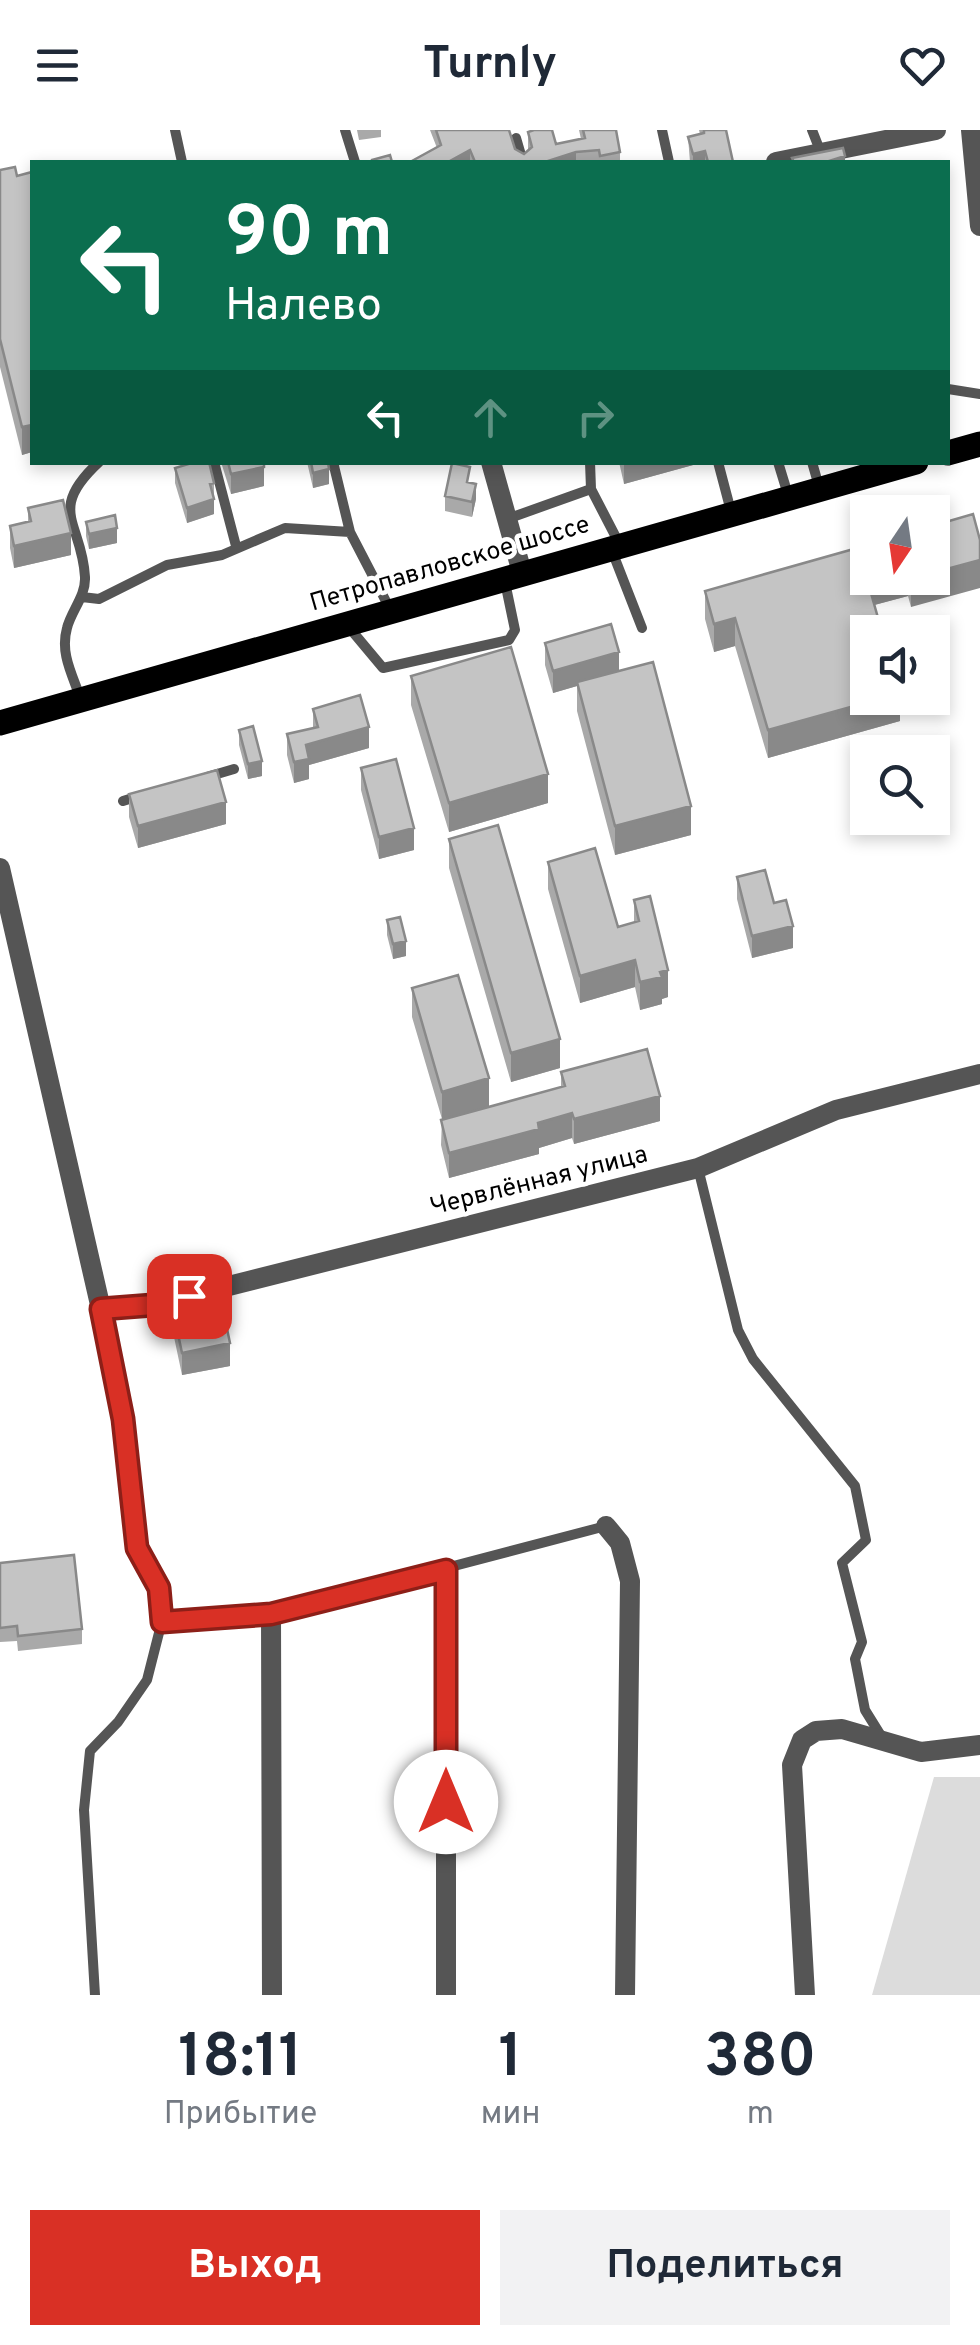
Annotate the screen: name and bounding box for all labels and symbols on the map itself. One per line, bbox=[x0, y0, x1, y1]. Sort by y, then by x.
north arrow bbox=[850, 495, 950, 595]
street label: Петропавловское шоссе bbox=[306, 510, 594, 620]
street label: Червлённая улица bbox=[427, 1139, 651, 1225]
pin bbox=[147, 1254, 232, 1339]
position arrow bbox=[394, 1750, 498, 1854]

